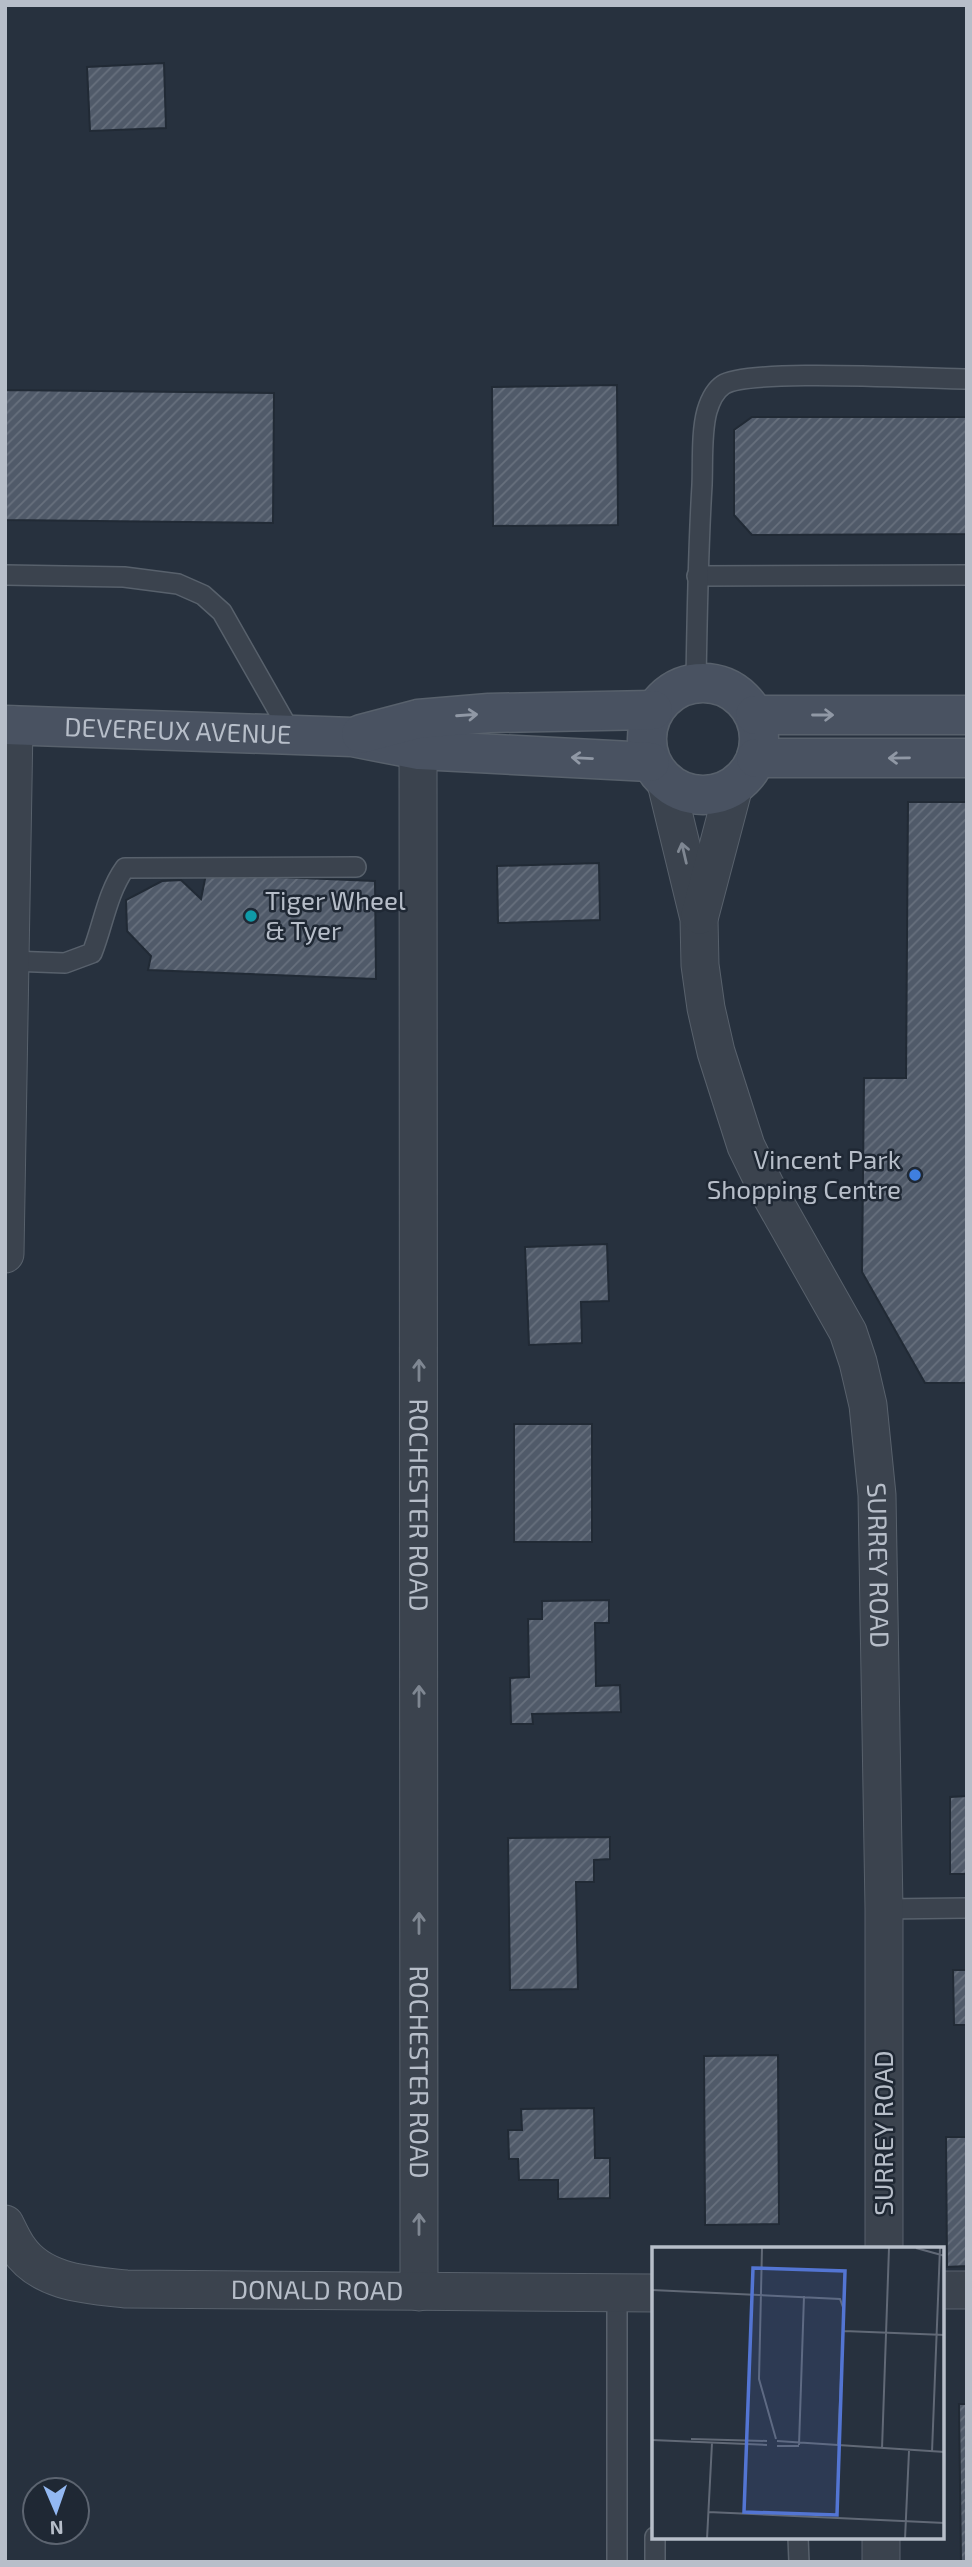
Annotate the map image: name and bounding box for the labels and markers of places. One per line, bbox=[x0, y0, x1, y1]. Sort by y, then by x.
place label: Tiger Wheel & Tyer bbox=[265, 884, 406, 945]
marker: Tiger Wheel & Tyer bbox=[243, 908, 259, 924]
place label: Vincent Park Shopping Centre bbox=[707, 1143, 901, 1204]
marker: Vincent Park Shopping Centre bbox=[907, 1167, 923, 1183]

